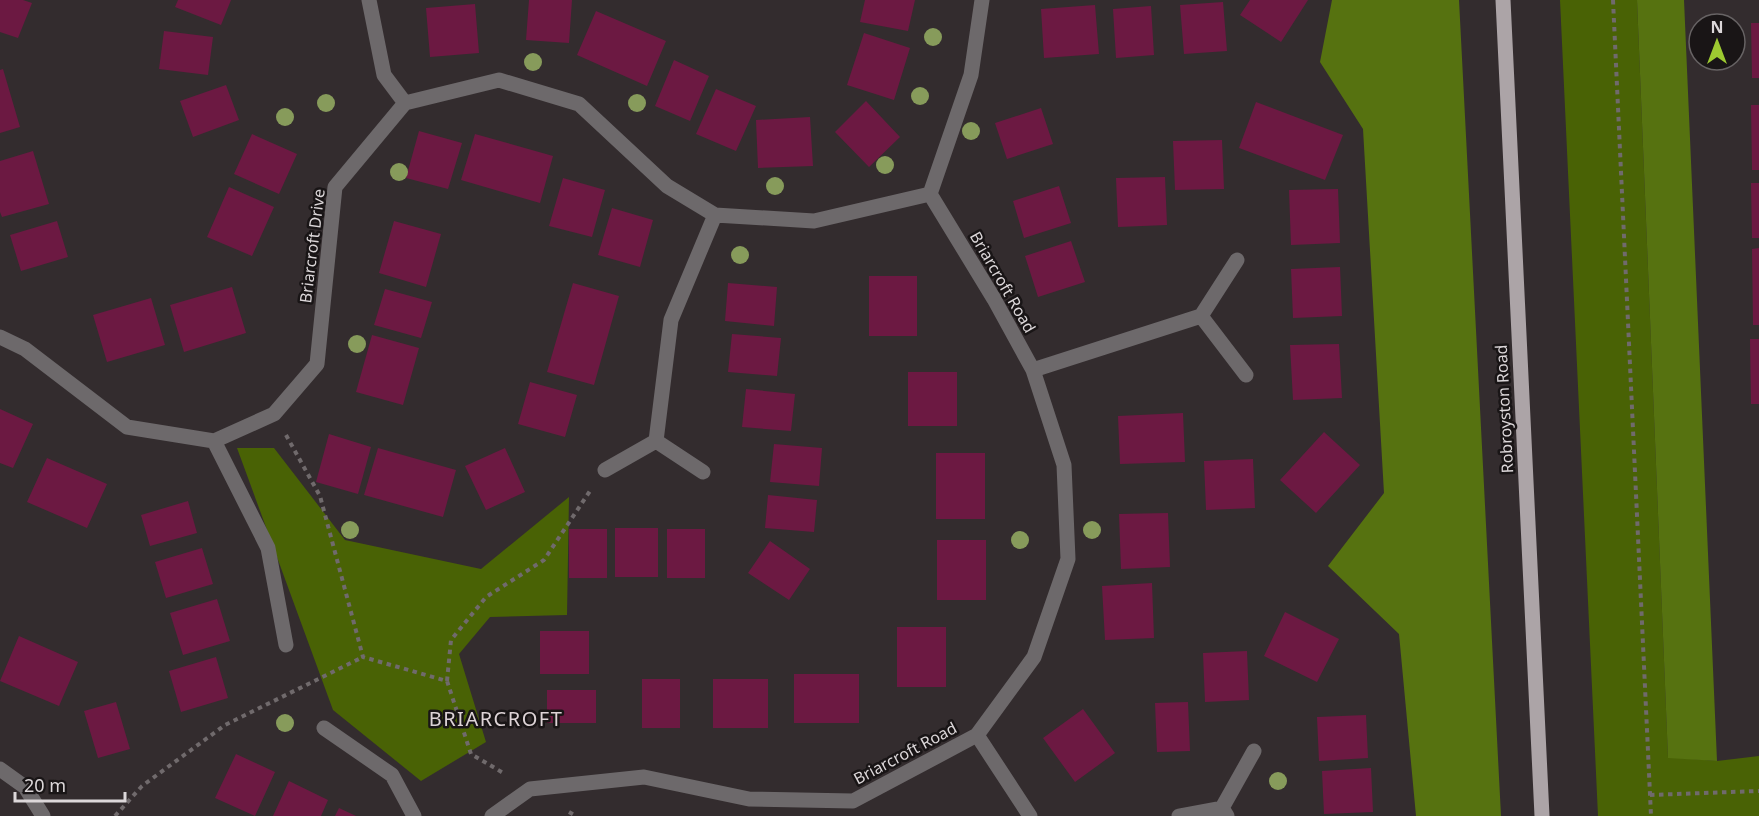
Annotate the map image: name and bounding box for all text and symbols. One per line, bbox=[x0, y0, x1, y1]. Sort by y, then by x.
north arrow bbox=[1687, 12, 1747, 72]
text: N bbox=[1710, 16, 1724, 38]
street label: Briarcroft Drive bbox=[294, 188, 330, 304]
street label: Briarcroft Road bbox=[965, 227, 1041, 337]
street label: Robroyston Road bbox=[1490, 344, 1518, 474]
district label: BRIARCROFT bbox=[429, 705, 563, 732]
street label: Briarcroft Road bbox=[850, 717, 960, 789]
scale bar bbox=[15, 765, 124, 803]
text: 20 m bbox=[24, 773, 66, 797]

